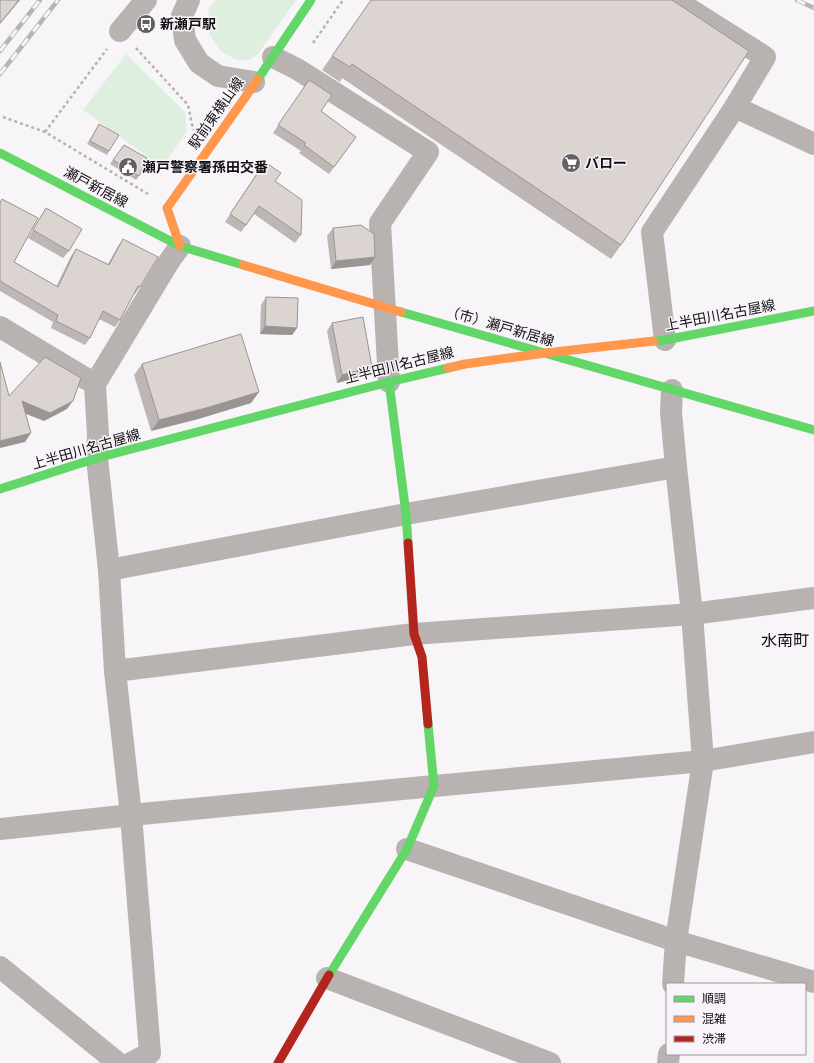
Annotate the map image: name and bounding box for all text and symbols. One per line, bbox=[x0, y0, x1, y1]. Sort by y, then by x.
bus stop icon: 新瀬戸駅 bbox=[135, 13, 157, 35]
place label: 新瀬戸駅 bbox=[160, 16, 216, 33]
street label: 駅前東横山線 bbox=[185, 74, 247, 153]
supermarket icon: バロー bbox=[560, 152, 582, 174]
place label: バロー bbox=[585, 155, 627, 172]
public building icon: 瀬戸警察署孫田交番 bbox=[117, 156, 139, 178]
place label: 瀬戸警察署孫田交番 bbox=[142, 159, 268, 176]
street label: 瀬戸新居線 bbox=[61, 164, 131, 211]
street label: 上半田川名古屋線 bbox=[664, 296, 777, 335]
street label: （市）瀬戸新居線 bbox=[444, 303, 556, 350]
street label: 上半田川名古屋線 bbox=[343, 344, 456, 387]
street label: 上半田川名古屋線 bbox=[30, 426, 142, 473]
district label: 水南町 bbox=[761, 631, 809, 651]
legend bbox=[666, 983, 806, 1055]
text: 順調 bbox=[702, 992, 726, 1007]
text: 混雑 bbox=[702, 1012, 726, 1027]
text: 渋滞 bbox=[702, 1032, 726, 1047]

